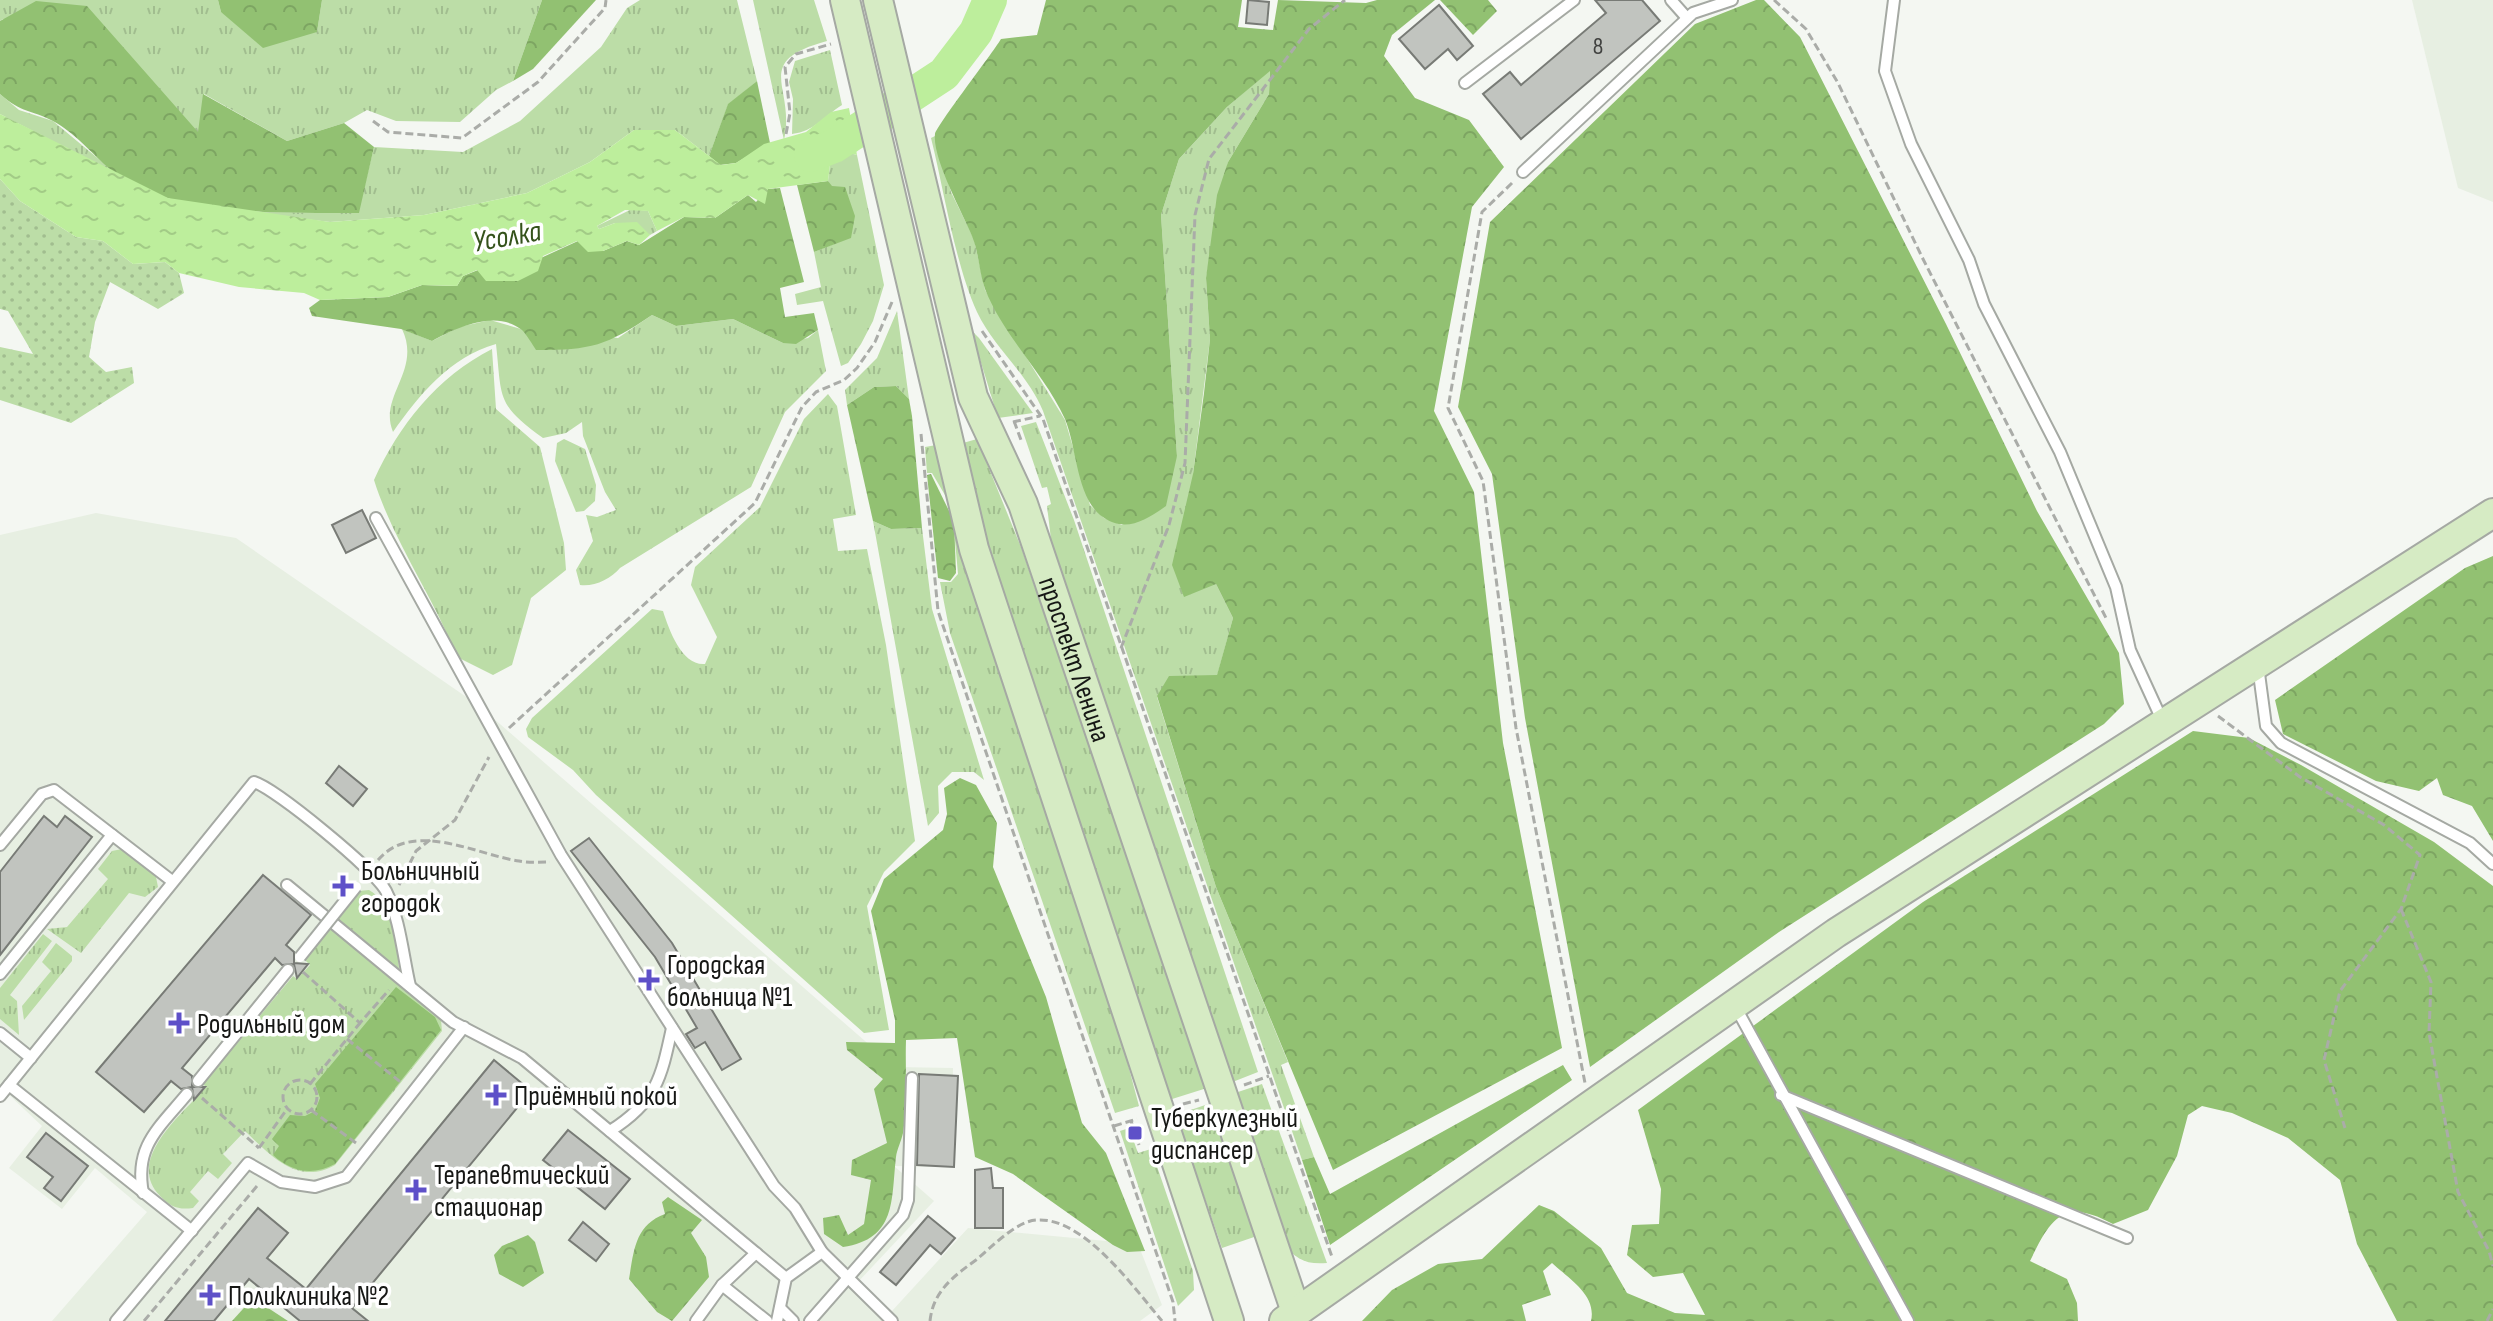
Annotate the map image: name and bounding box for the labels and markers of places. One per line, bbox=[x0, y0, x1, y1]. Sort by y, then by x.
place label: Больничный городок bbox=[361, 855, 480, 920]
marker: Больничный городок bbox=[332, 875, 354, 897]
place label: Городская больница №1 bbox=[667, 949, 792, 1014]
marker: Городская больница №1 bbox=[638, 969, 660, 991]
place label: Родильный дом bbox=[197, 1008, 345, 1041]
marker: Родильный дом bbox=[168, 1012, 190, 1034]
place label: Приёмный покой bbox=[514, 1080, 677, 1113]
marker: Приёмный покой bbox=[485, 1084, 507, 1106]
place label: Туберкулезный диспансер bbox=[1151, 1102, 1298, 1167]
marker: Туберкулезный диспансер bbox=[1126, 1124, 1144, 1142]
place label: Терапевтический стационар bbox=[434, 1159, 609, 1224]
marker: Терапевтический стационар bbox=[405, 1179, 427, 1201]
place label: Поликлиника №2 bbox=[228, 1280, 389, 1313]
marker: Поликлиника №2 bbox=[199, 1284, 221, 1306]

